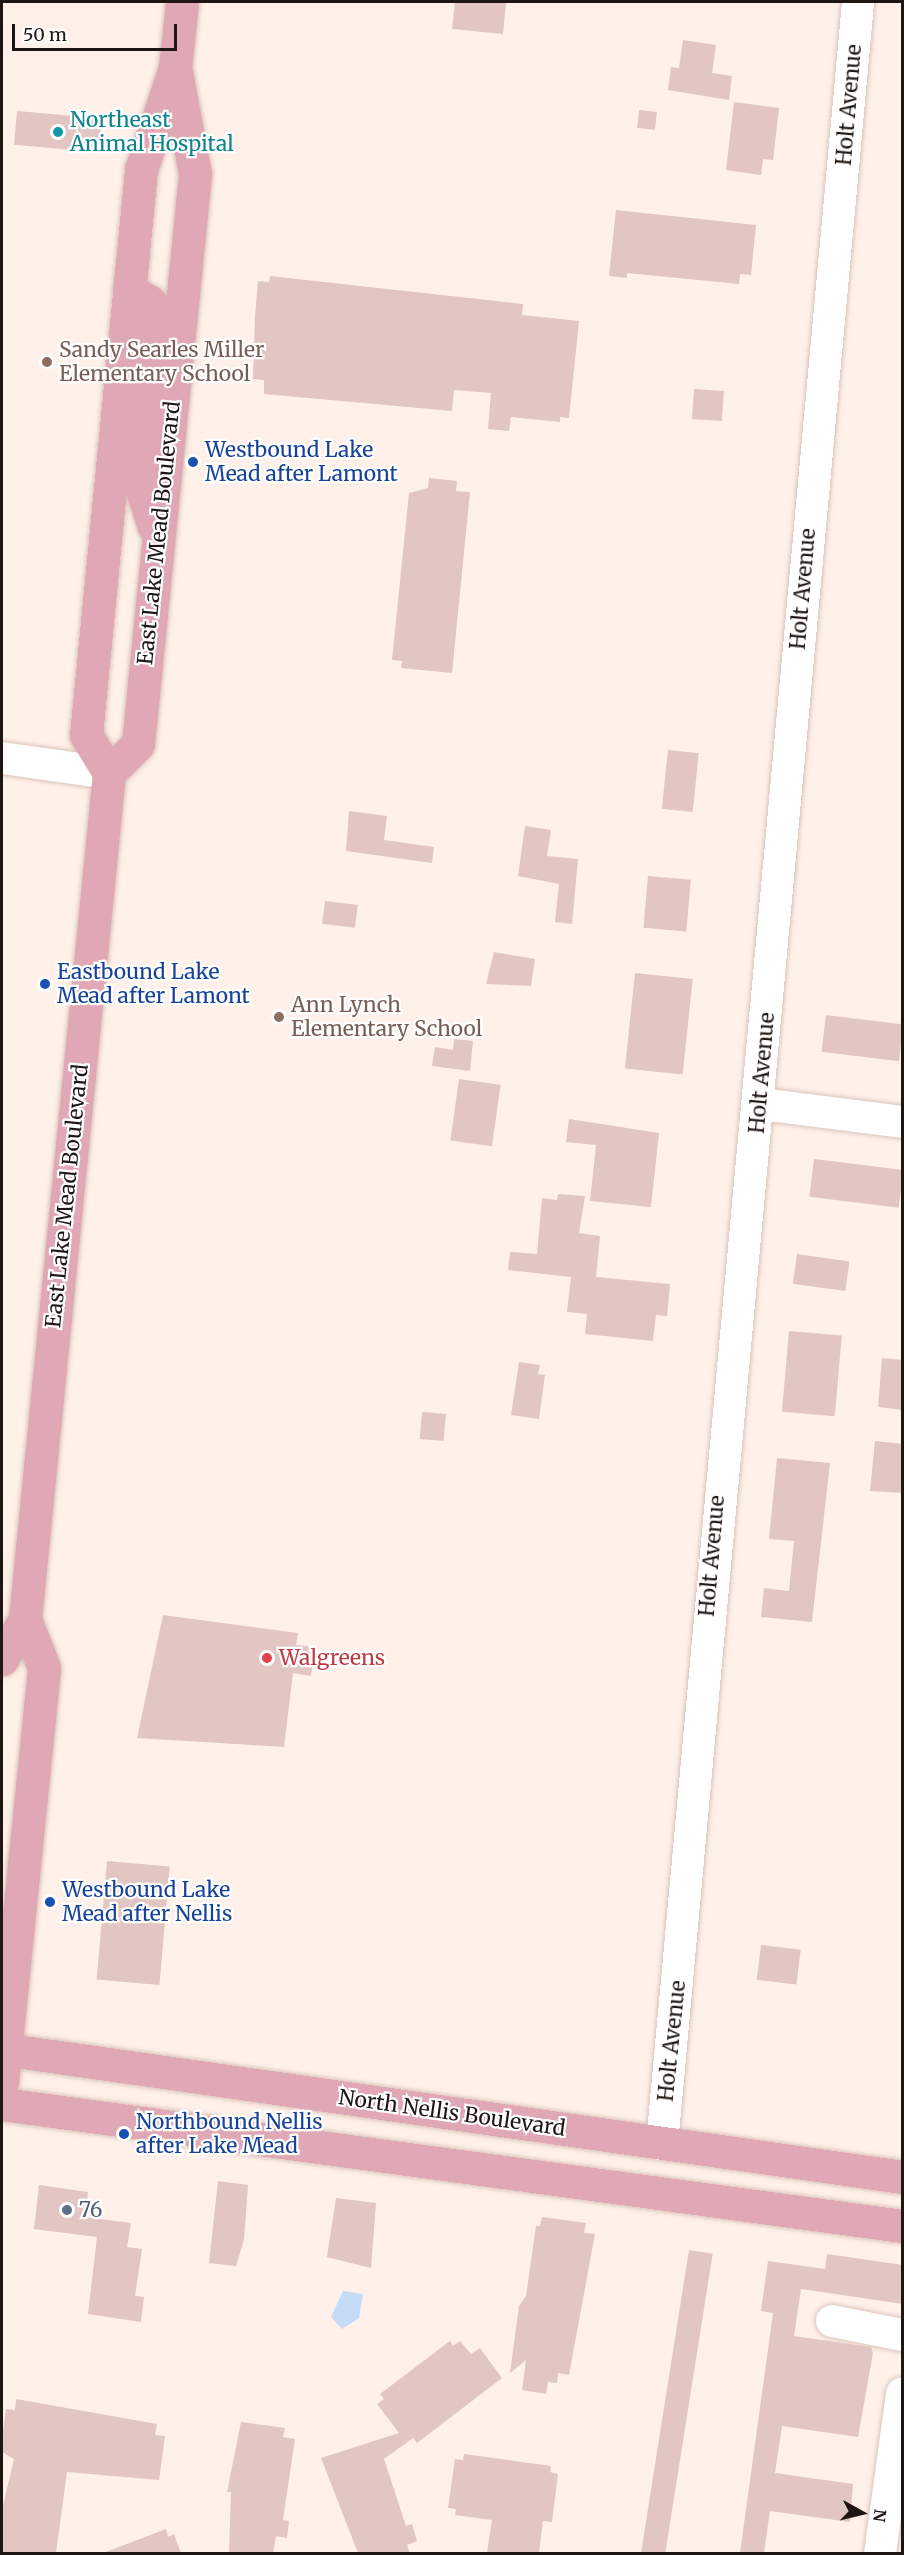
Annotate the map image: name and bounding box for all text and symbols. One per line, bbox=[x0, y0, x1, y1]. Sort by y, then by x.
scale bar bbox=[15, 12, 180, 50]
text: 50 m bbox=[23, 23, 67, 46]
street label: Holt Avenue bbox=[831, 43, 867, 167]
place label: Northeast Animal Hospital bbox=[70, 107, 234, 157]
marker: Northeast Animal Hospital bbox=[51, 125, 65, 139]
place label: Sandy Searles Miller Elementary School bbox=[59, 337, 264, 387]
marker: Sandy Searles Miller Elementary School bbox=[40, 355, 54, 369]
street label: East Lake Mead Boulevard bbox=[133, 400, 185, 666]
place label: Westbound Lake Mead after Lamont bbox=[205, 437, 398, 487]
marker: Westbound Lake Mead after Lamont bbox=[186, 455, 200, 469]
street label: Holt Avenue bbox=[785, 527, 821, 651]
place label: Eastbound Lake Mead after Lamont bbox=[57, 959, 250, 1009]
marker: Eastbound Lake Mead after Lamont bbox=[38, 977, 52, 991]
place label: Ann Lynch Elementary School bbox=[291, 992, 482, 1042]
marker: Ann Lynch Elementary School bbox=[272, 1010, 286, 1024]
street label: Holt Avenue bbox=[744, 1011, 780, 1135]
street label: East Lake Mead Boulevard bbox=[41, 1063, 93, 1329]
street label: Holt Avenue bbox=[694, 1494, 730, 1618]
place label: Walgreens bbox=[279, 1645, 385, 1671]
marker: Walgreens bbox=[260, 1651, 274, 1665]
place label: Westbound Lake Mead after Nellis bbox=[62, 1877, 232, 1927]
marker: Westbound Lake Mead after Nellis bbox=[43, 1895, 57, 1909]
street label: Holt Avenue bbox=[653, 1979, 691, 2103]
street label: North Nellis Boulevard bbox=[337, 2085, 567, 2141]
place label: Northbound Nellis after Lake Mead bbox=[136, 2109, 323, 2159]
marker: Northbound Nellis after Lake Mead bbox=[117, 2127, 131, 2141]
place label: 76 bbox=[79, 2197, 102, 2223]
marker: 76 bbox=[60, 2203, 74, 2217]
north arrow bbox=[832, 2483, 892, 2543]
text: N bbox=[869, 2508, 891, 2523]

